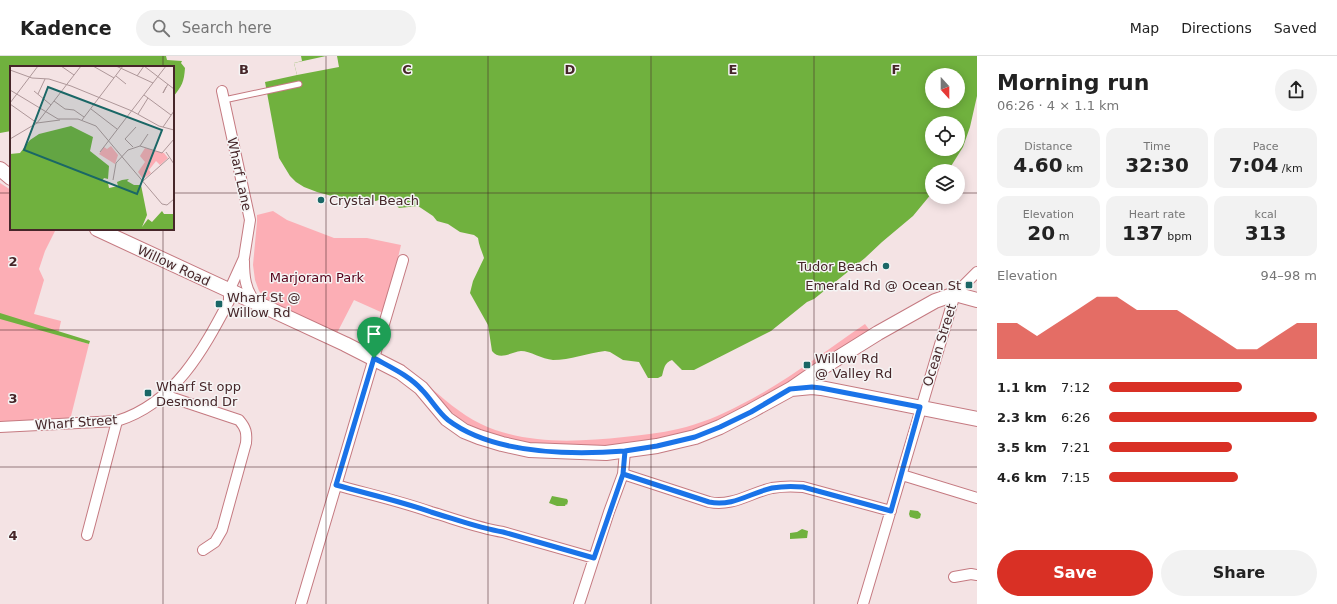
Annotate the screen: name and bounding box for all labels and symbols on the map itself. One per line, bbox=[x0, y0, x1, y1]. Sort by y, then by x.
text: B bbox=[239, 62, 249, 77]
text: C bbox=[402, 62, 412, 77]
text: D bbox=[565, 62, 576, 77]
text: E bbox=[729, 62, 737, 77]
text: F bbox=[892, 62, 900, 77]
inset map bbox=[10, 66, 174, 230]
north arrow bbox=[925, 68, 965, 108]
street label: Wharf Lane bbox=[224, 136, 255, 212]
place label: Crystal Beach bbox=[329, 193, 419, 208]
marker: Crystal Beach bbox=[316, 195, 326, 205]
street label: Willow Road bbox=[135, 242, 213, 289]
text: 2 bbox=[8, 254, 18, 269]
place label: Tudor Beach bbox=[797, 259, 878, 274]
marker: Tudor Beach bbox=[881, 261, 891, 271]
park label: Marjoram Park bbox=[270, 270, 365, 285]
place label: Emerald Rd @ Ocean St bbox=[805, 278, 961, 293]
marker: Emerald Rd @ Ocean St bbox=[964, 280, 974, 290]
place label: Wharf St @ Willow Rd bbox=[227, 290, 301, 320]
marker: Wharf St @ Willow Rd bbox=[214, 299, 224, 309]
street label: Ocean Street bbox=[920, 302, 959, 388]
pin bbox=[357, 317, 391, 358]
place label: Willow Rd @ Valley Rd bbox=[815, 351, 892, 381]
marker: Willow Rd @ Valley Rd bbox=[802, 360, 812, 370]
place label: Wharf St opp Desmond Dr bbox=[156, 379, 241, 409]
marker: Wharf St opp Desmond Dr bbox=[143, 388, 153, 398]
text: 3 bbox=[8, 391, 18, 406]
street label: Wharf Street bbox=[34, 412, 118, 433]
text: 4 bbox=[8, 528, 18, 543]

